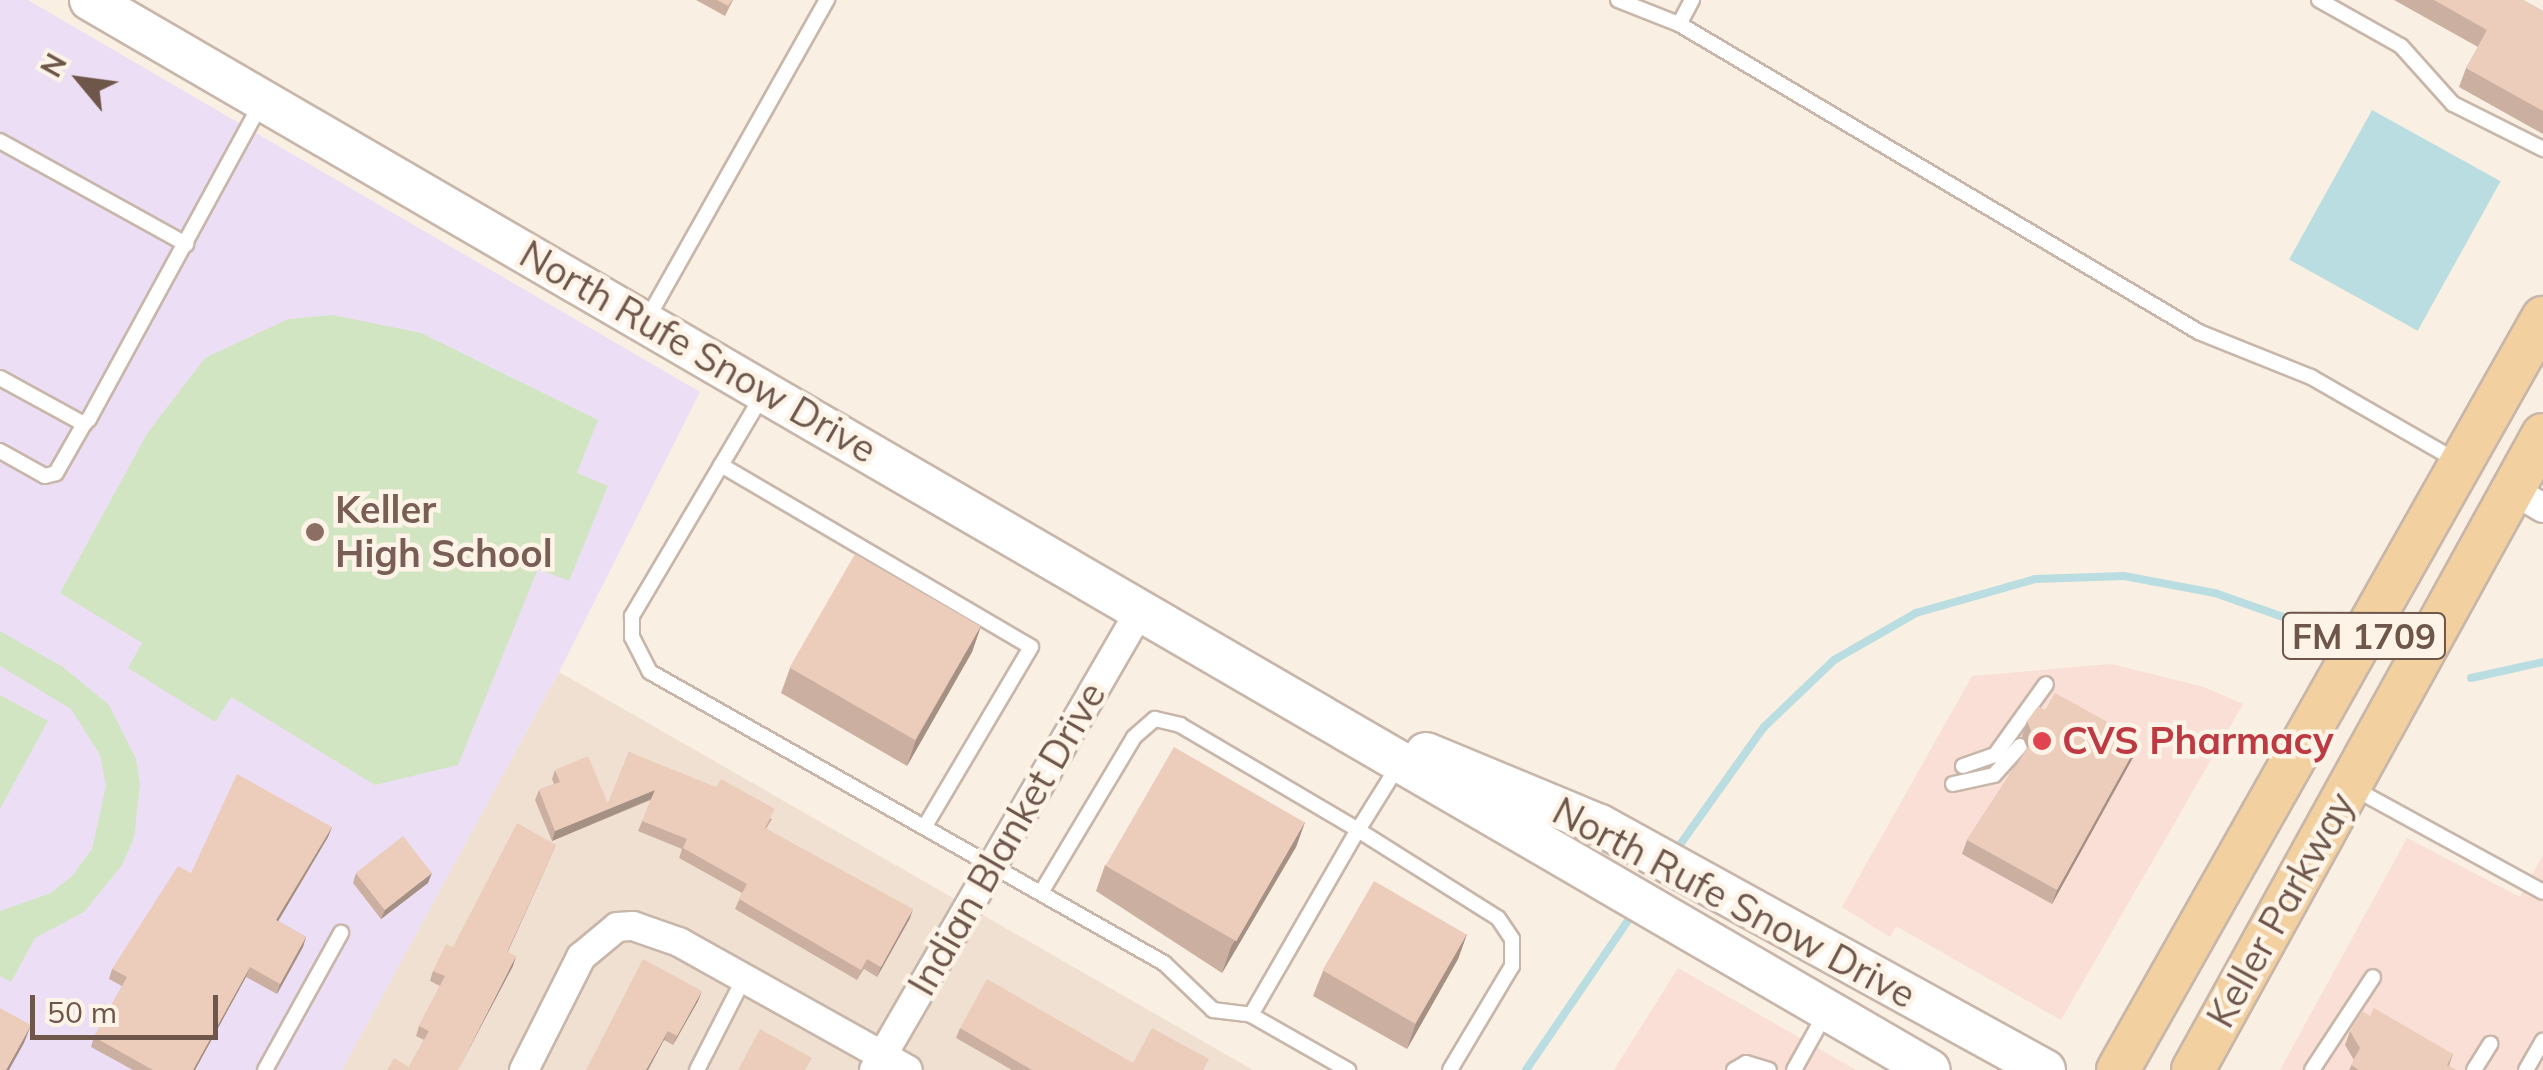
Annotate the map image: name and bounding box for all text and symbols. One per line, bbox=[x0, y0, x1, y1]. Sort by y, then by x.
north arrow bbox=[30, 30, 130, 130]
text: N bbox=[33, 47, 74, 83]
street label: North Rufe Snow Drive bbox=[512, 231, 884, 473]
place label: Keller High School bbox=[335, 487, 553, 576]
marker: Keller High School bbox=[304, 521, 326, 543]
road number: FM 1709 bbox=[2282, 606, 2446, 666]
street label: Indian Blanket Drive bbox=[899, 674, 1115, 1004]
place label: CVS Pharmacy bbox=[2062, 718, 2334, 764]
marker: CVS Pharmacy bbox=[2031, 730, 2053, 752]
street label: Keller Parkway bbox=[2198, 785, 2364, 1035]
street label: North Rufe Snow Drive bbox=[1545, 788, 1923, 1018]
scale bar bbox=[35, 975, 222, 1037]
text: 50 m bbox=[47, 993, 117, 1031]

